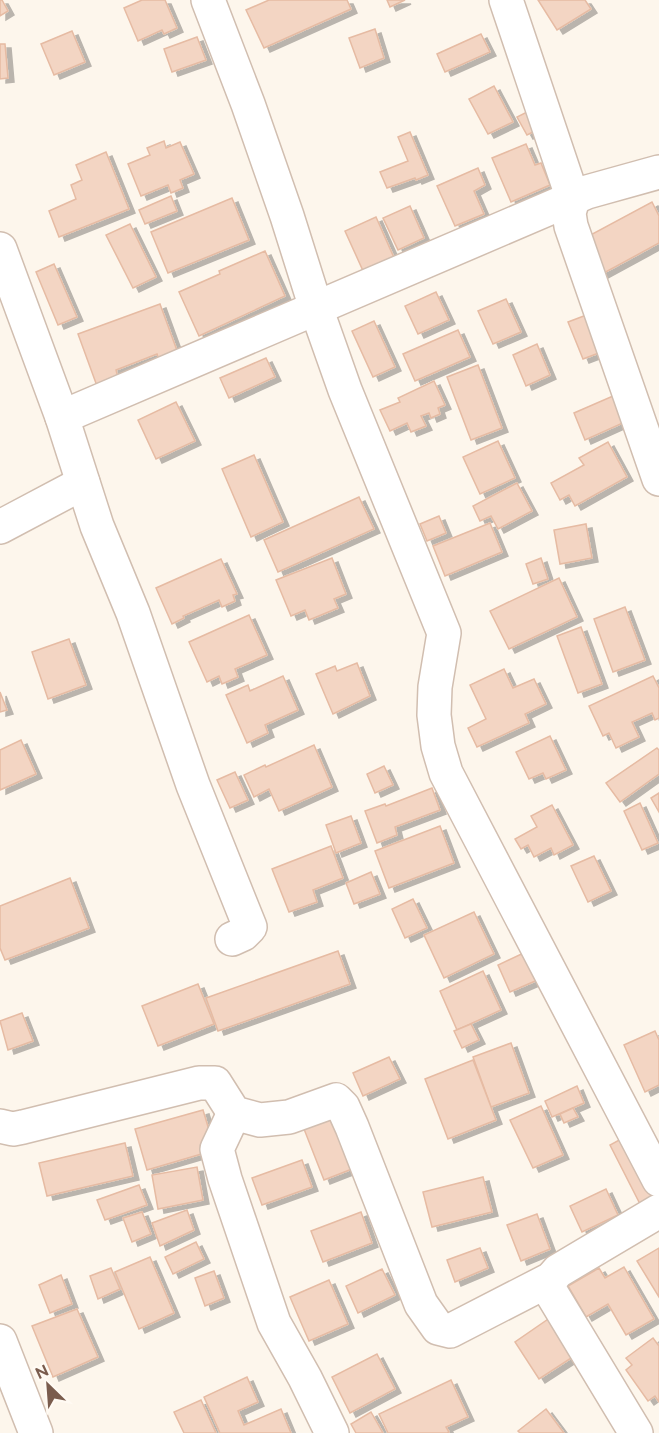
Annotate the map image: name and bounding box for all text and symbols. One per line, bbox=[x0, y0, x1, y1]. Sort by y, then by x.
north arrow bbox=[18, 1355, 78, 1415]
text: N bbox=[32, 1361, 51, 1383]

